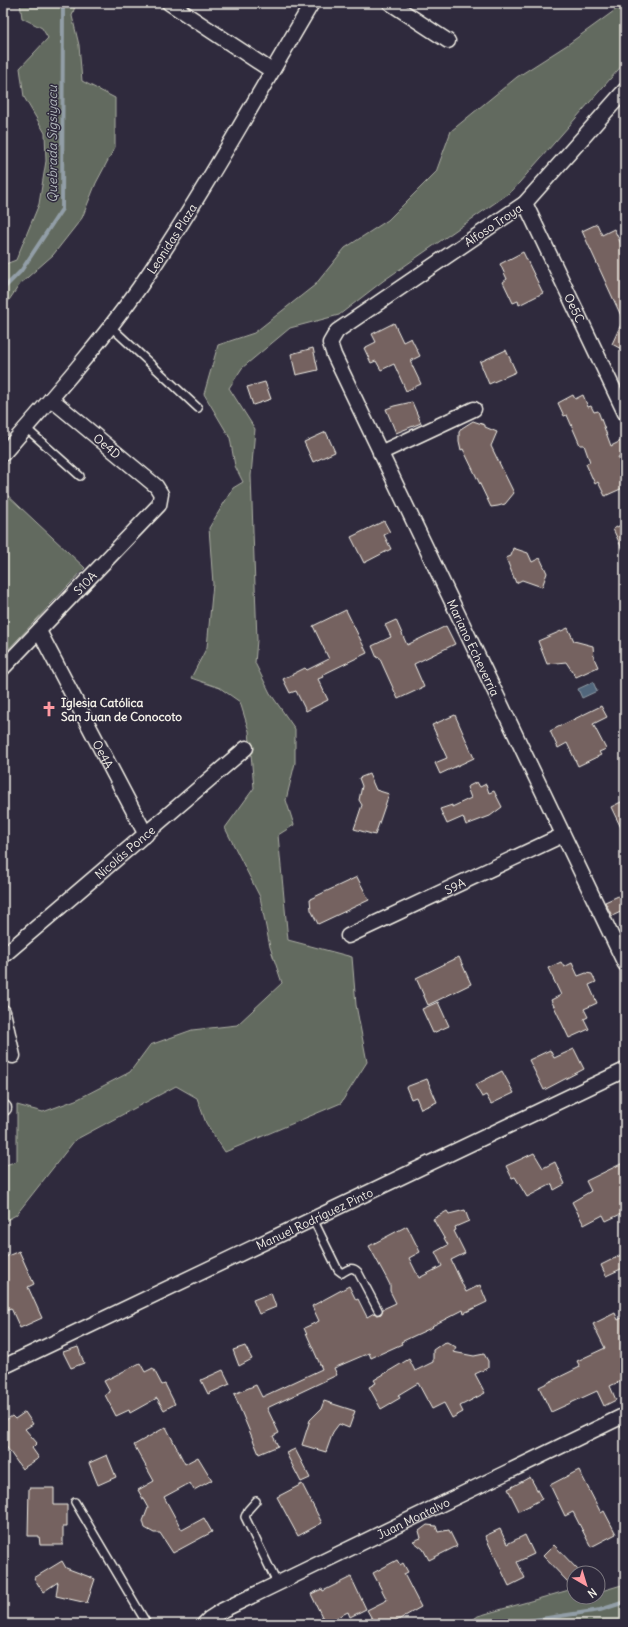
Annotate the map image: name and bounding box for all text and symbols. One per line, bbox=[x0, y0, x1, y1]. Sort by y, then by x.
water label: Quebrada Sigsiyacu bbox=[44, 84, 61, 203]
street label: Leonidas Plaza bbox=[143, 200, 200, 276]
street label: Alfoso Troya bbox=[461, 200, 525, 250]
street label: Oe5C bbox=[562, 291, 588, 325]
street label: Oe4D bbox=[90, 430, 124, 462]
street label: S10A bbox=[70, 568, 99, 598]
street label: Mariano Echeverria bbox=[444, 597, 503, 698]
place label: Iglesia Católica San Juan de Conocoto bbox=[61, 695, 182, 724]
church icon: Iglesia Católica San Juan de Conocoto bbox=[40, 700, 58, 718]
street label: Oe4A bbox=[90, 737, 117, 771]
street label: Nicolás Ponce bbox=[91, 822, 158, 882]
street label: S9A bbox=[442, 874, 468, 897]
street label: Manuel Rodríguez Pinto bbox=[253, 1184, 375, 1253]
street label: Juan Montalvo bbox=[374, 1494, 452, 1542]
north arrow bbox=[566, 1565, 606, 1605]
text: N bbox=[585, 1585, 599, 1601]

